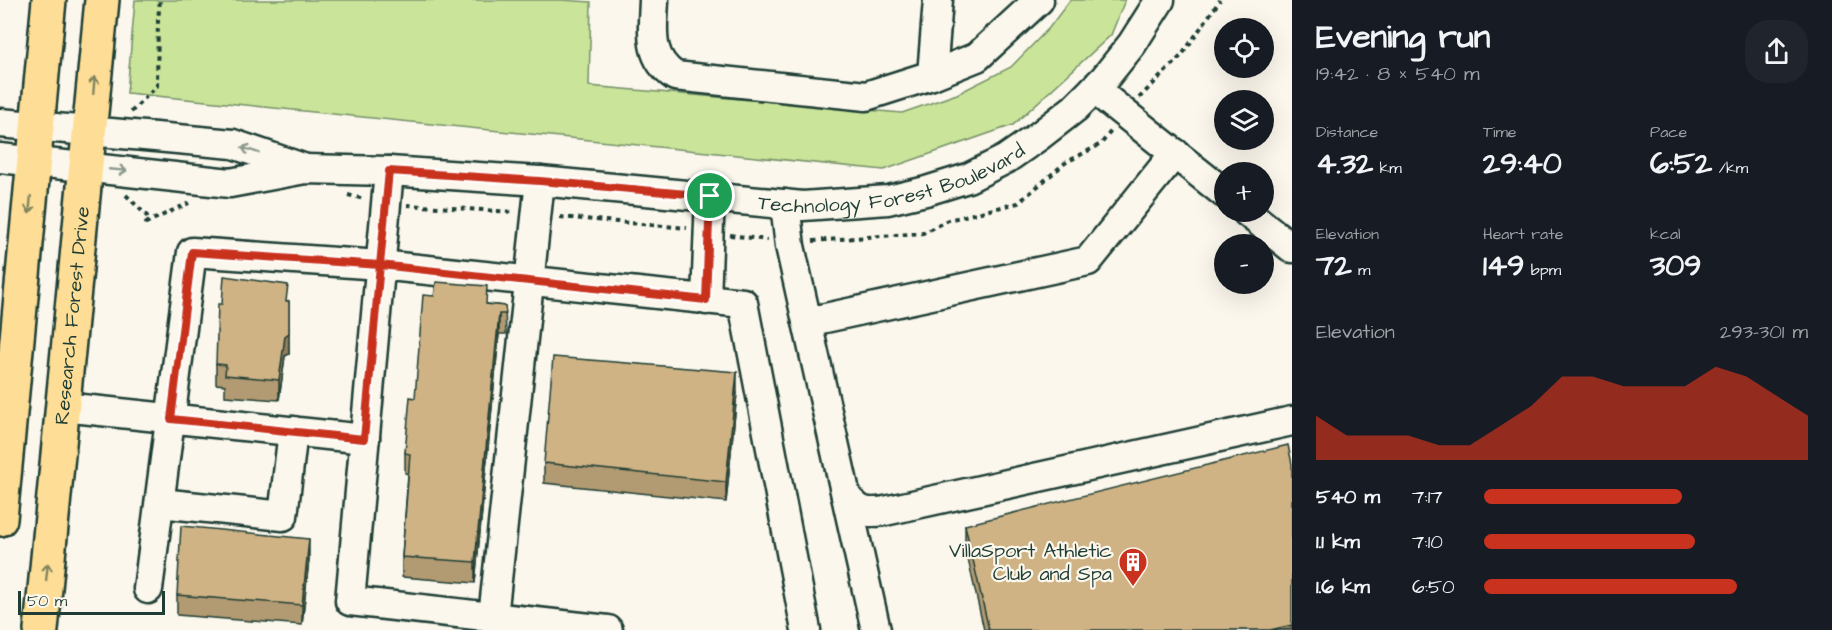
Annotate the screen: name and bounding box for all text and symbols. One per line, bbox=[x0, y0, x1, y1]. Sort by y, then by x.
text: Evening run bbox=[1316, 14, 1490, 60]
map controls bbox=[1214, 18, 1274, 294]
button: locate bbox=[1214, 18, 1274, 78]
button: share bbox=[1745, 20, 1808, 83]
text: 19:42 · 8 × 540 m bbox=[1316, 60, 1480, 88]
one-way arrow bbox=[89, 76, 100, 96]
button: layers bbox=[1214, 90, 1274, 150]
text: Distance bbox=[1316, 121, 1378, 143]
text: Time bbox=[1483, 121, 1517, 143]
text: Pace bbox=[1650, 121, 1687, 143]
street label: Technology Forest Boulevard bbox=[757, 137, 1031, 221]
one-way arrow bbox=[241, 143, 259, 154]
text: 4.32 bbox=[1316, 143, 1373, 185]
text: 29:40 bbox=[1483, 143, 1562, 185]
text: 6:52 bbox=[1650, 143, 1712, 185]
text: km bbox=[1373, 157, 1402, 179]
text: /km bbox=[1712, 157, 1748, 179]
button: + bbox=[1214, 162, 1274, 222]
one-way arrow bbox=[107, 165, 127, 176]
pin bbox=[684, 170, 735, 221]
icon: arrive bbox=[693, 179, 726, 212]
one-way arrow bbox=[24, 194, 35, 214]
street label: Research Forest Drive bbox=[48, 205, 97, 426]
text: Elevation bbox=[1316, 223, 1379, 245]
text: Heart rate bbox=[1483, 223, 1563, 245]
text: kcal bbox=[1650, 223, 1681, 245]
button: − bbox=[1214, 234, 1274, 294]
text: 72 bbox=[1316, 245, 1352, 287]
text: 149 bbox=[1483, 245, 1524, 287]
text: 309 bbox=[1650, 245, 1701, 287]
text: m bbox=[1352, 259, 1370, 281]
text: bpm bbox=[1524, 259, 1561, 281]
text: Elevation bbox=[1316, 318, 1395, 346]
text: 293–301 m bbox=[1720, 318, 1808, 346]
text: 540 m bbox=[1316, 483, 1380, 511]
text: 7:17 bbox=[1412, 483, 1443, 511]
text: 1.1 km bbox=[1316, 528, 1360, 556]
text: 7:10 bbox=[1412, 528, 1443, 556]
place label: VillaSport Athletic Club and Spa bbox=[949, 537, 1112, 588]
building icon: VillaSport Athletic Club and Spa bbox=[1117, 546, 1149, 588]
one-way arrow bbox=[41, 562, 52, 582]
text: 1.6 km bbox=[1316, 573, 1370, 601]
text: 6:50 bbox=[1412, 573, 1455, 601]
scale bar bbox=[18, 588, 165, 616]
text: 50 m bbox=[27, 590, 67, 612]

